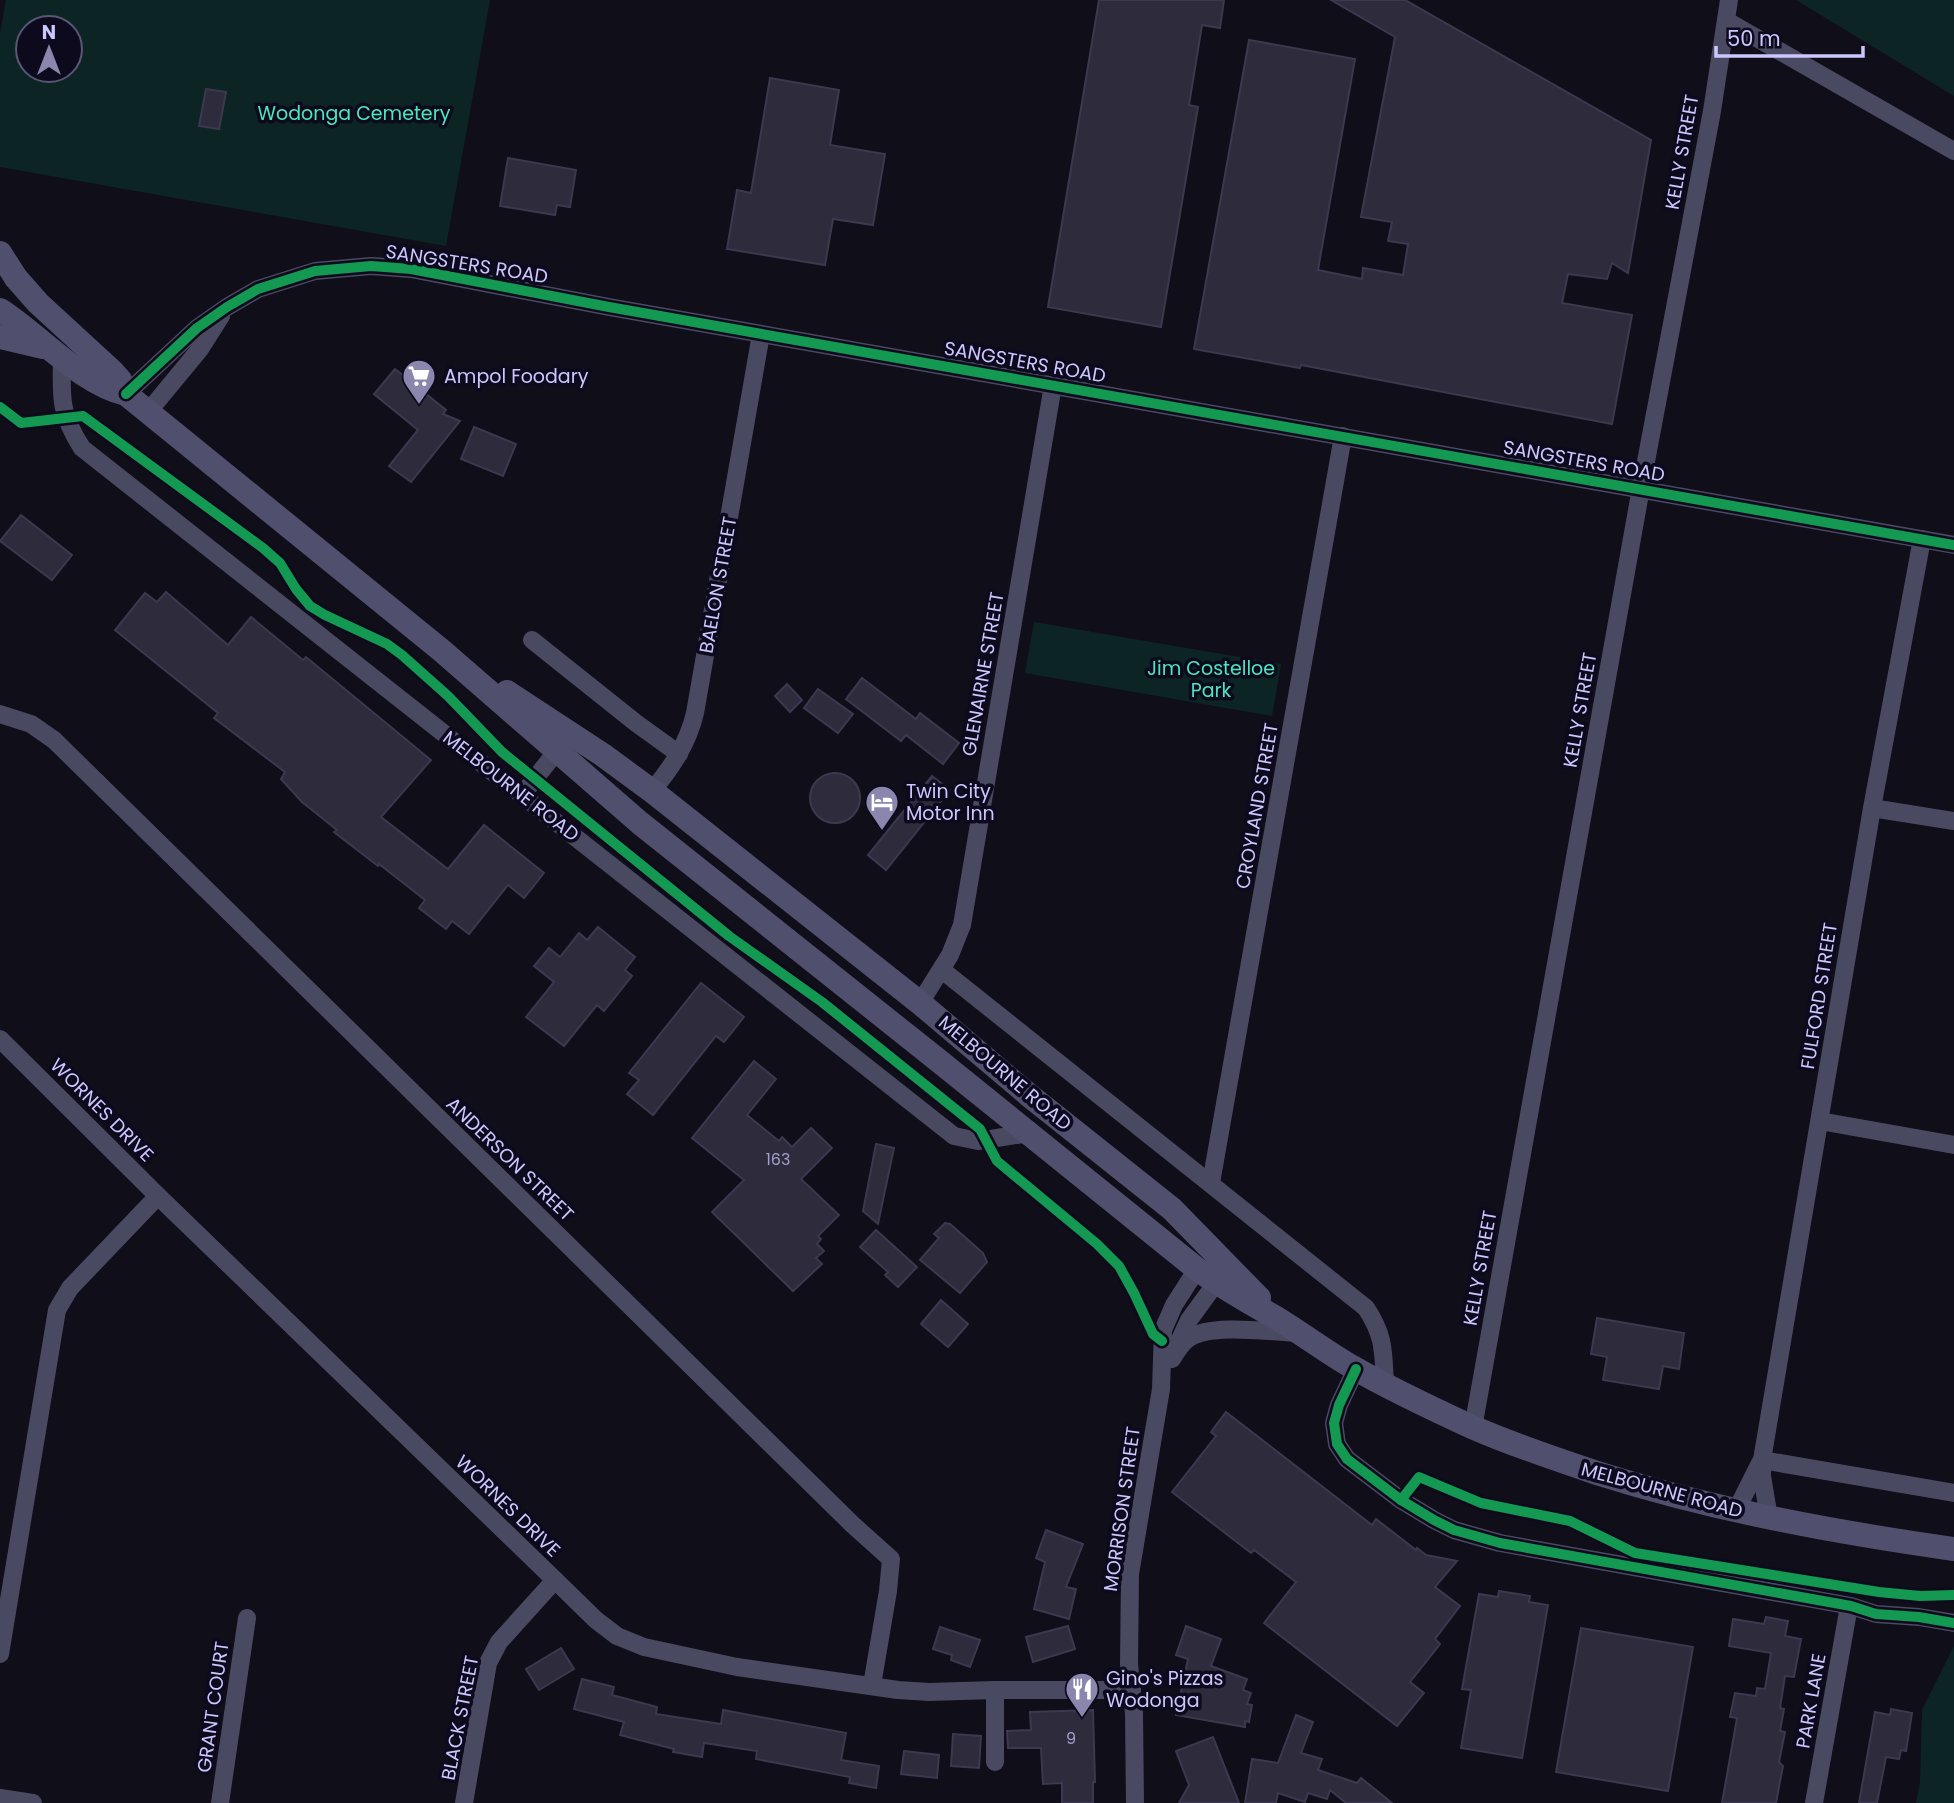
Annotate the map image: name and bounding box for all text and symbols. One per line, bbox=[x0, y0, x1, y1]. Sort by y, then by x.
north arrow bbox=[14, 14, 84, 84]
scale bar bbox=[1716, 14, 1863, 58]
text: N bbox=[42, 19, 56, 46]
text: 50 m bbox=[1727, 24, 1781, 53]
street label: KELLY STREET bbox=[1659, 92, 1705, 212]
park label: Wodonga Cemetery bbox=[258, 100, 451, 127]
street label: SANGSTERS ROAD bbox=[384, 238, 550, 290]
street label: SANGSTERS ROAD bbox=[942, 334, 1108, 390]
supermarket icon: Ampol Foodary bbox=[400, 357, 438, 406]
place label: Ampol Foodary bbox=[444, 363, 589, 390]
street label: SANGSTERS ROAD bbox=[1501, 433, 1667, 489]
street label: BAELON STREET bbox=[693, 514, 743, 656]
street label: GLENAIRNE STREET bbox=[955, 590, 1011, 758]
street label: KELLY STREET bbox=[1557, 650, 1603, 770]
park label: Jim Costelloe Park bbox=[1147, 655, 1275, 704]
street label: CROYLAND STREET bbox=[1229, 721, 1285, 891]
street label: MELBOURNE ROAD bbox=[437, 724, 585, 848]
place label: Twin City Motor Inn bbox=[906, 778, 995, 827]
hotel icon: Twin City Motor Inn bbox=[863, 783, 901, 832]
street label: FULFORD STREET bbox=[1794, 921, 1844, 1071]
street label: MELBOURNE ROAD bbox=[933, 1009, 1077, 1137]
street label: WORNES DRIVE bbox=[44, 1052, 160, 1168]
street label: ANDERSON STREET bbox=[440, 1091, 580, 1227]
house number: 163 bbox=[766, 1148, 790, 1171]
street label: KELLY STREET bbox=[1457, 1208, 1503, 1328]
street label: MORRISON STREET bbox=[1097, 1425, 1147, 1593]
street label: WORNES DRIVE bbox=[449, 1449, 567, 1563]
street label: MELBOURNE ROAD bbox=[1578, 1455, 1746, 1525]
street label: GRANT COURT bbox=[190, 1640, 236, 1774]
street label: PARK LANE bbox=[1789, 1651, 1833, 1751]
street label: BLACK STREET bbox=[435, 1653, 485, 1783]
place label: Gino's Pizzas Wodonga bbox=[1106, 1665, 1224, 1714]
restaurant icon: Gino's Pizzas Wodonga bbox=[1063, 1670, 1101, 1719]
house number: 9 bbox=[1066, 1727, 1076, 1750]

